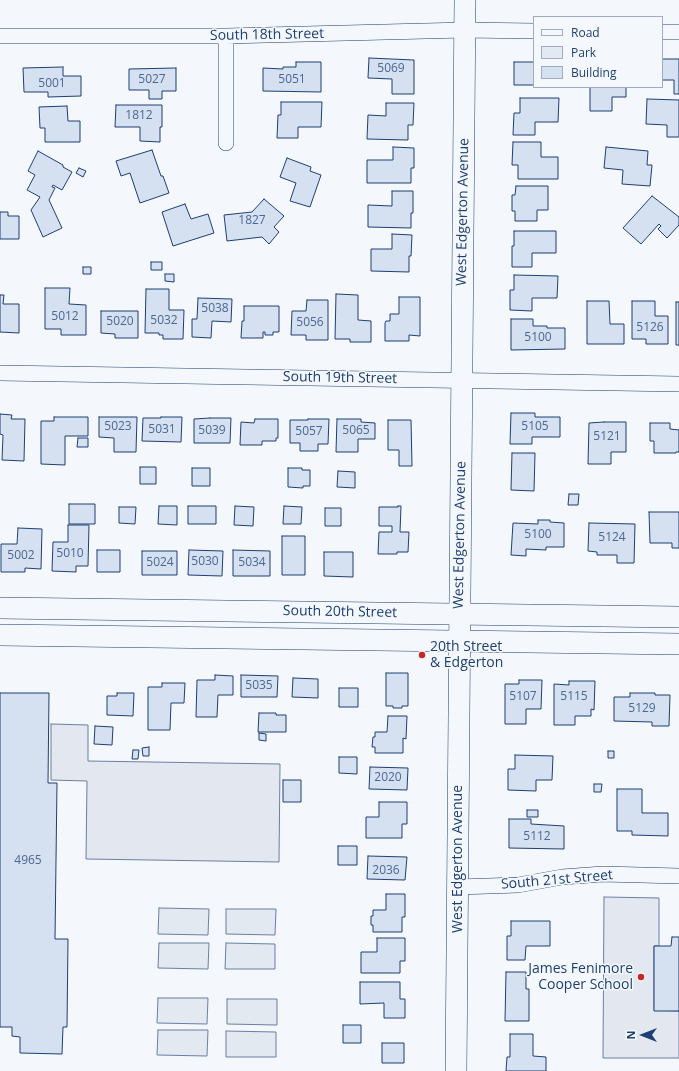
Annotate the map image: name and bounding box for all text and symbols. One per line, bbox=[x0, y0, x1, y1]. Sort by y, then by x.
legend bbox=[533, 16, 663, 88]
text: Road bbox=[571, 24, 600, 41]
street label: South 18th Street bbox=[210, 26, 324, 44]
text: Park bbox=[571, 44, 596, 61]
house number: 5069 bbox=[377, 62, 405, 76]
text: Building bbox=[571, 64, 616, 81]
house number: 5027 bbox=[138, 73, 166, 87]
house number: 5051 bbox=[278, 73, 306, 87]
house number: 5001 bbox=[38, 77, 66, 91]
house number: 1812 bbox=[125, 109, 153, 123]
street label: West Edgerton Avenue bbox=[453, 138, 473, 286]
house number: 1827 bbox=[238, 214, 266, 228]
house number: 5038 bbox=[201, 302, 229, 316]
house number: 5012 bbox=[51, 310, 79, 324]
house number: 5032 bbox=[150, 314, 178, 328]
house number: 5020 bbox=[106, 315, 134, 329]
house number: 5056 bbox=[296, 316, 324, 330]
house number: 5126 bbox=[636, 321, 664, 335]
house number: 5100 bbox=[524, 331, 552, 345]
street label: South 19th Street bbox=[283, 369, 397, 387]
house number: 5023 bbox=[104, 420, 132, 434]
house number: 5105 bbox=[521, 420, 549, 434]
house number: 5031 bbox=[148, 423, 176, 437]
house number: 5039 bbox=[198, 424, 226, 438]
house number: 5065 bbox=[342, 424, 370, 438]
house number: 5057 bbox=[295, 425, 323, 439]
house number: 5121 bbox=[593, 430, 621, 444]
street label: West Edgerton Avenue bbox=[450, 461, 470, 609]
house number: 5100 bbox=[524, 528, 552, 542]
house number: 5124 bbox=[598, 531, 626, 545]
house number: 5010 bbox=[56, 547, 84, 561]
house number: 5002 bbox=[7, 549, 35, 563]
house number: 5030 bbox=[191, 555, 219, 569]
house number: 5024 bbox=[146, 556, 174, 570]
house number: 5034 bbox=[238, 556, 266, 570]
street label: South 20th Street bbox=[283, 603, 397, 621]
place label: 20th Street & Edgerton bbox=[430, 639, 503, 672]
marker: 20th Street & Edgerton bbox=[417, 650, 427, 660]
house number: 5035 bbox=[245, 679, 273, 693]
house number: 5107 bbox=[509, 690, 537, 704]
house number: 5115 bbox=[560, 690, 588, 704]
house number: 5129 bbox=[628, 702, 656, 716]
house number: 2020 bbox=[374, 771, 402, 785]
street label: West Edgerton Avenue bbox=[450, 785, 466, 933]
house number: 5112 bbox=[523, 830, 551, 844]
house number: 4965 bbox=[14, 854, 42, 868]
house number: 2036 bbox=[372, 864, 400, 878]
street label: South 21st Street bbox=[500, 867, 614, 893]
place label: James Fenimore Cooper School bbox=[528, 961, 633, 994]
marker: James Fenimore Cooper School bbox=[636, 972, 646, 982]
north arrow bbox=[623, 1015, 663, 1055]
text: N bbox=[623, 1031, 638, 1039]

